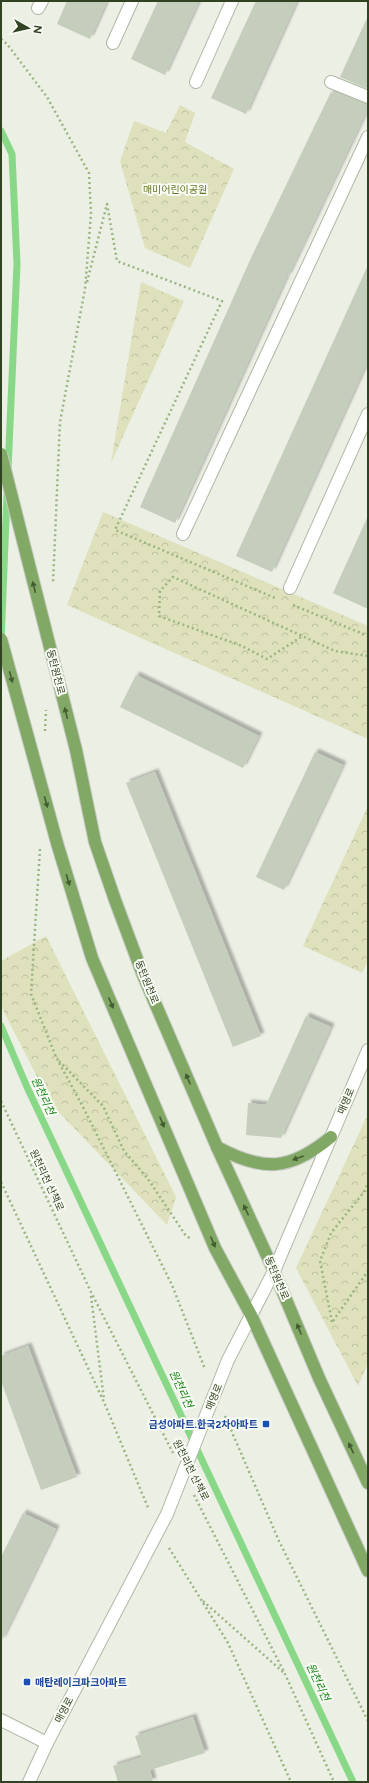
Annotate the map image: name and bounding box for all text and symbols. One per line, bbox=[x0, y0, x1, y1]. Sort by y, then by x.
north arrow bbox=[8, 8, 48, 48]
text: N bbox=[30, 24, 44, 34]
park label: 매미어린이공원 bbox=[143, 183, 207, 196]
one-way arrow bbox=[31, 580, 37, 593]
street label: 동탄원천로 bbox=[44, 648, 68, 696]
one-way arrow bbox=[8, 671, 14, 683]
one-way arrow bbox=[63, 706, 69, 719]
one-way arrow bbox=[43, 796, 49, 808]
one-way arrow bbox=[65, 874, 71, 886]
street label: 동탄원천로 bbox=[132, 958, 162, 1006]
one-way arrow bbox=[108, 997, 114, 1008]
one-way arrow bbox=[185, 1073, 191, 1084]
water label: 원천리천 bbox=[29, 1075, 58, 1119]
street label: 매영로 bbox=[335, 1086, 357, 1116]
one-way arrow bbox=[159, 1117, 165, 1129]
street label: 원천리천 산책로 bbox=[27, 1147, 67, 1213]
one-way arrow bbox=[292, 1156, 304, 1162]
one-way arrow bbox=[243, 1205, 249, 1216]
one-way arrow bbox=[210, 1236, 216, 1248]
street label: 동탄원천로 bbox=[262, 1254, 292, 1302]
one-way arrow bbox=[295, 1323, 301, 1335]
water label: 원천리천 bbox=[167, 1368, 196, 1412]
street label: 매영로 bbox=[203, 1382, 225, 1412]
place label: 금성아파트.한국2차아파트 bbox=[149, 1418, 258, 1431]
marker: 금성아파트.한국2차아파트 bbox=[261, 1419, 271, 1429]
street label: 원천리천 산책로 bbox=[170, 1437, 212, 1503]
one-way arrow bbox=[348, 1443, 354, 1454]
water label: 원천리천 bbox=[304, 1661, 333, 1705]
place label: 매탄레이크파크아파트 bbox=[35, 1676, 127, 1689]
marker: 매탄레이크파크아파트 bbox=[22, 1677, 32, 1687]
street label: 매영로 bbox=[52, 1695, 76, 1725]

